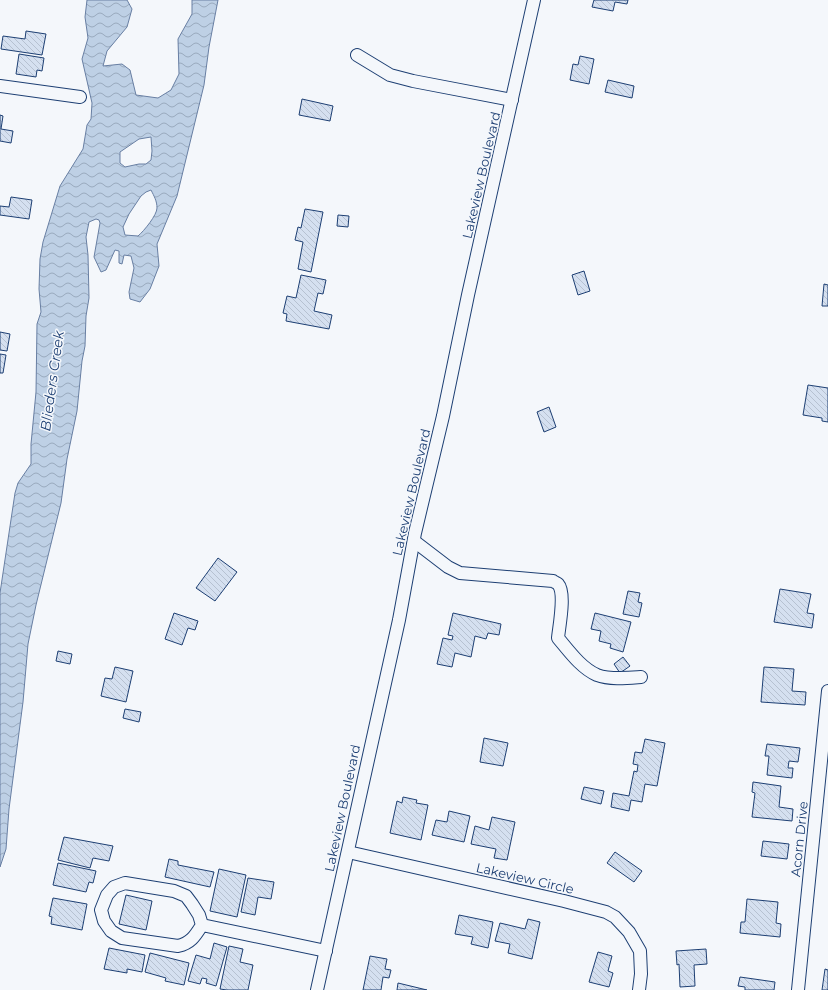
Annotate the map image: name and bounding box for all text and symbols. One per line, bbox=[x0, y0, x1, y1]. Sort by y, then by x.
street label: Lakeview Boulevard bbox=[459, 110, 503, 240]
water label: Blieders Creek bbox=[36, 329, 68, 432]
street label: Lakeview Boulevard bbox=[389, 427, 433, 557]
street label: Lakeview Boulevard bbox=[321, 743, 363, 873]
street label: Acorn Drive bbox=[787, 800, 811, 878]
street label: Lakeview Circle bbox=[474, 859, 576, 897]

